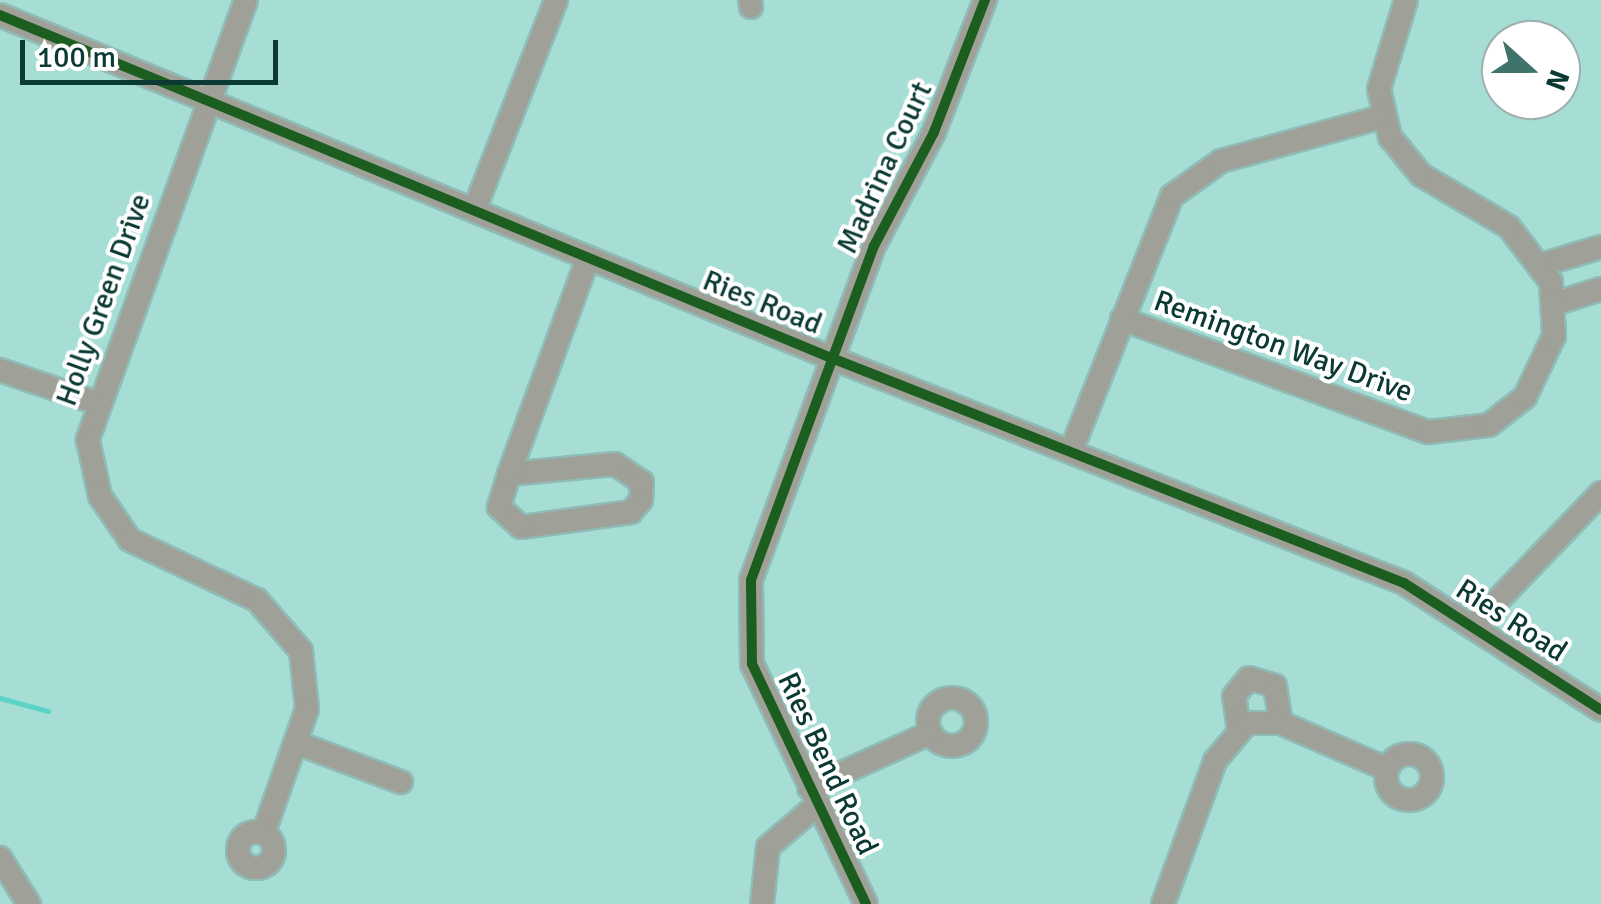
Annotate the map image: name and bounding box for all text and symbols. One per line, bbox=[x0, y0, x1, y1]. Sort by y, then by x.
scale bar bbox=[25, 20, 282, 82]
north arrow bbox=[1481, 20, 1581, 120]
text: 100 m bbox=[37, 39, 116, 76]
text: N bbox=[1538, 65, 1577, 95]
street label: Madrina Court bbox=[830, 76, 940, 260]
street label: Holly Green Drive bbox=[49, 189, 159, 411]
street label: Ries Road bbox=[697, 263, 827, 343]
street label: Remington Way Drive bbox=[1149, 283, 1417, 411]
street label: Ries Road bbox=[1449, 572, 1573, 670]
street label: Ries Bend Road bbox=[769, 667, 885, 861]

